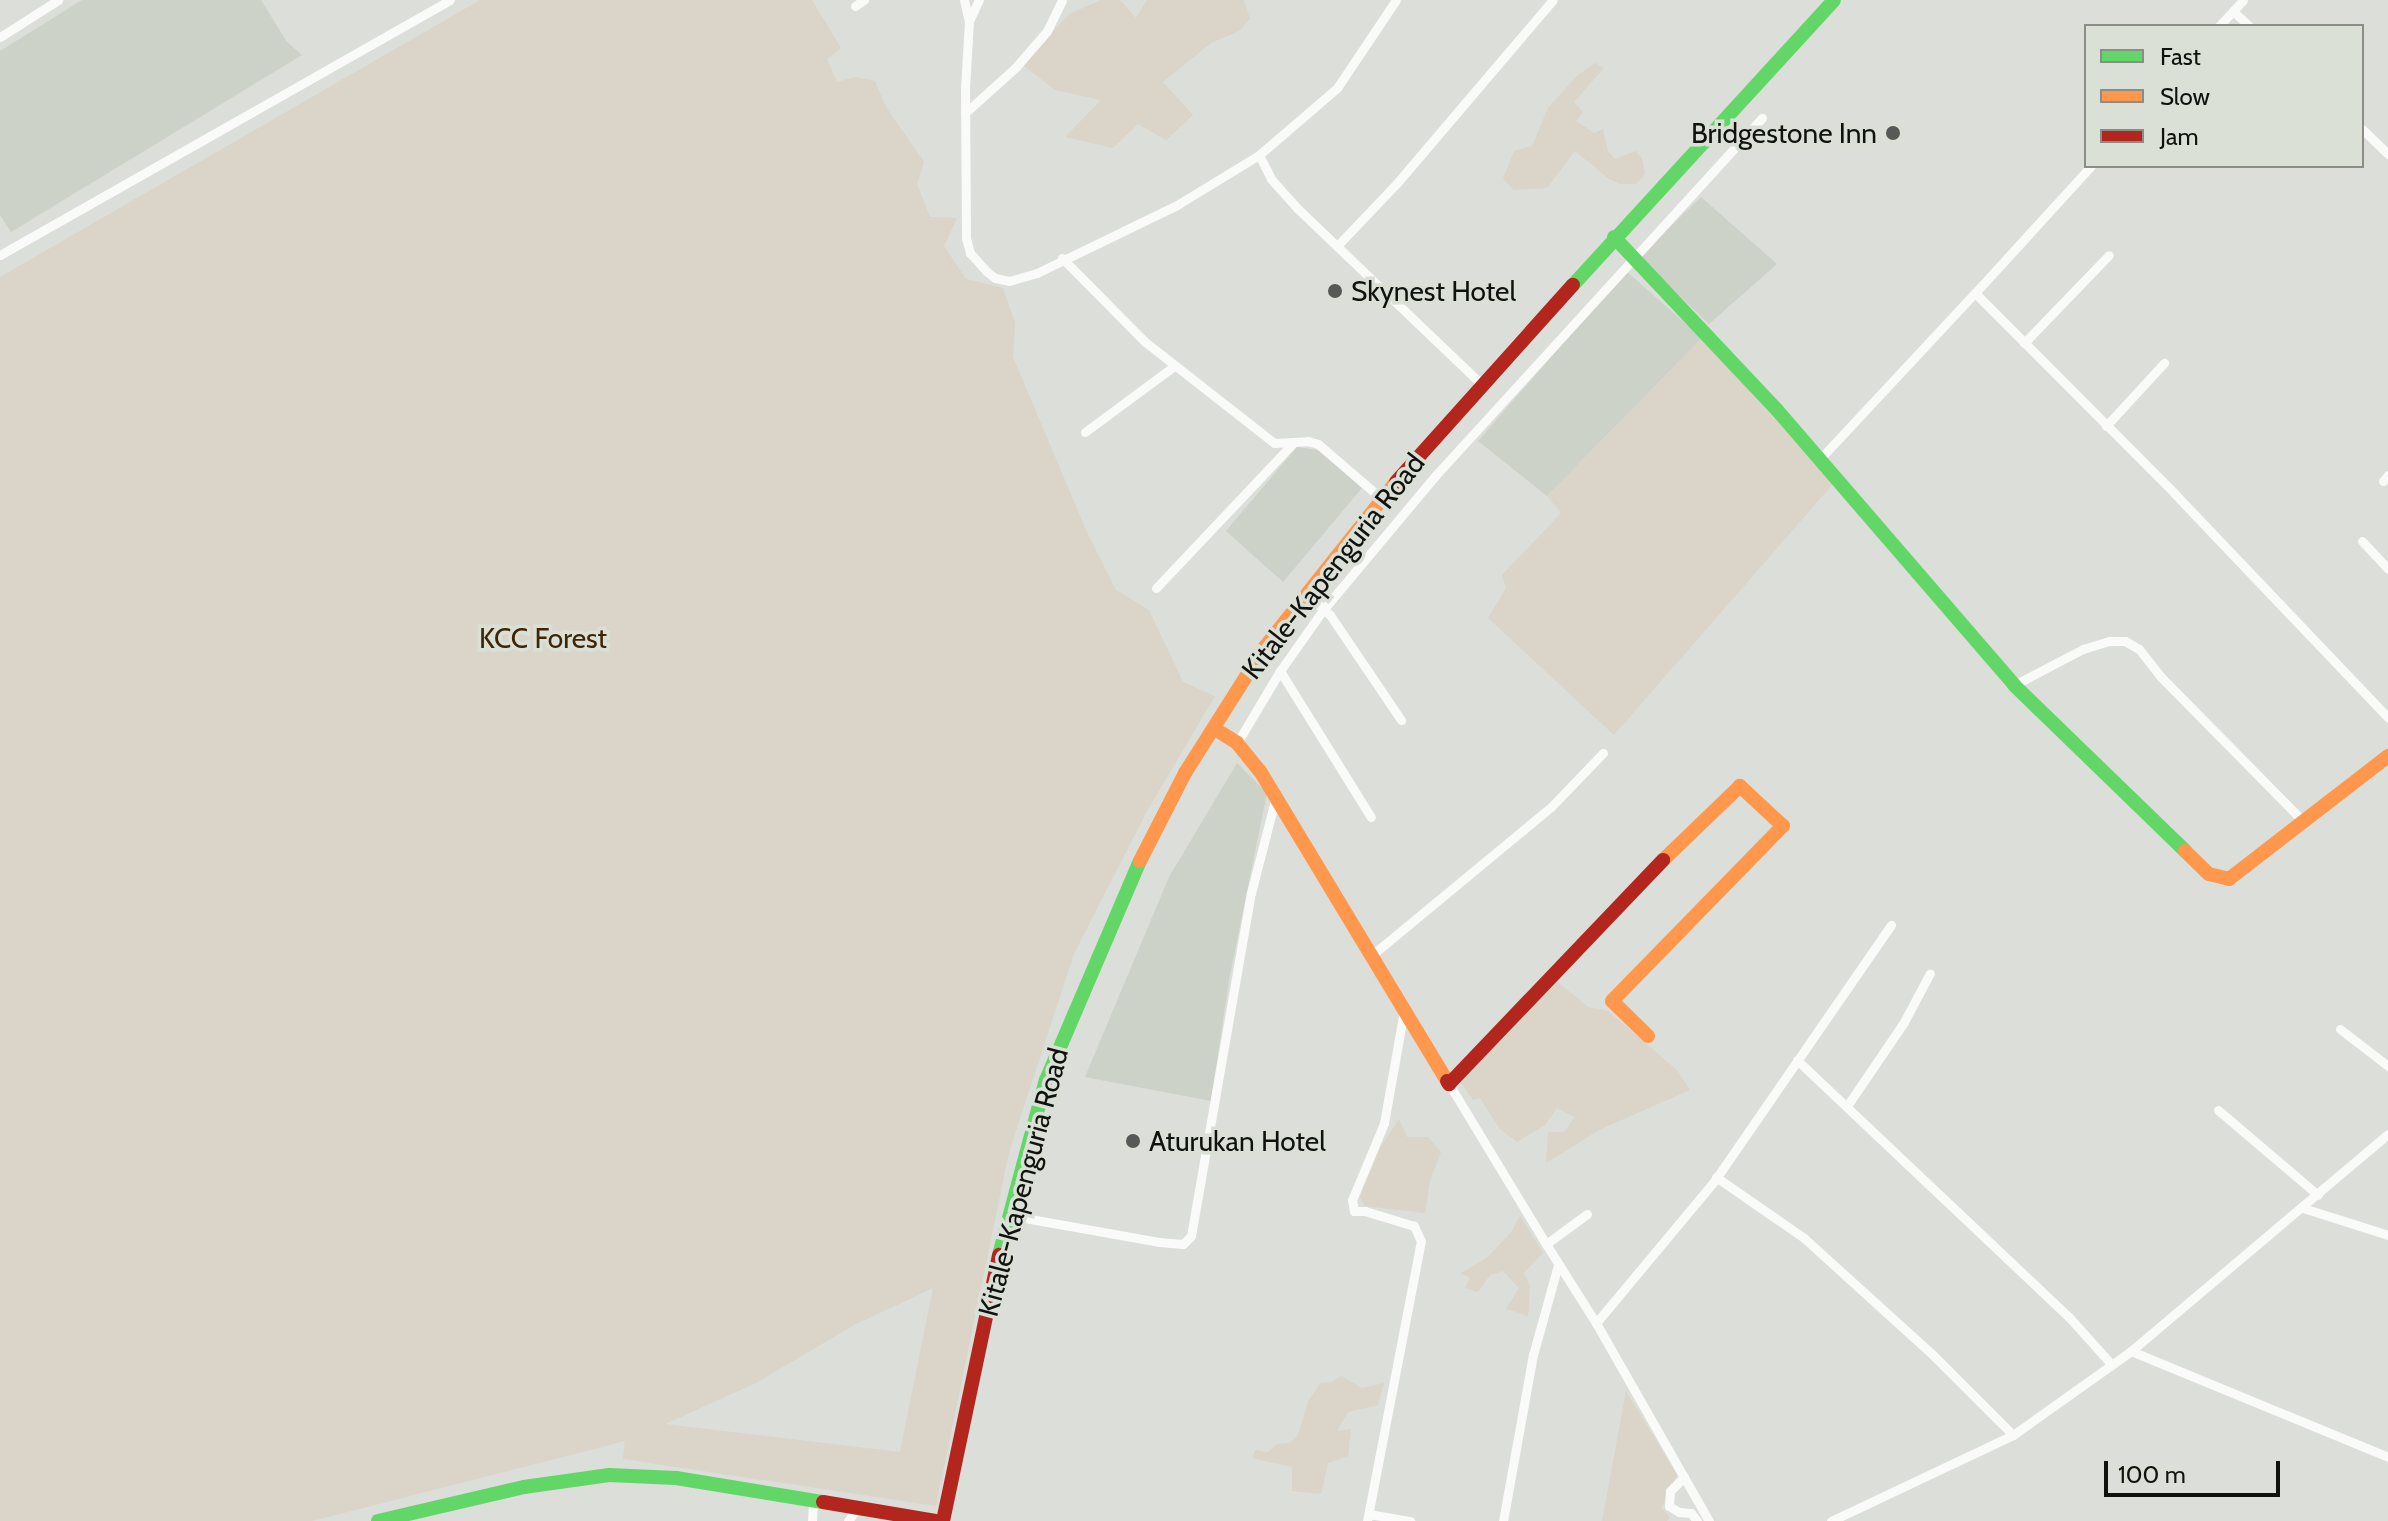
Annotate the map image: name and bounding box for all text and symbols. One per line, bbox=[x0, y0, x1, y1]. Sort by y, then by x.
legend bbox=[2084, 24, 2364, 168]
text: Fast bbox=[2160, 42, 2201, 71]
text: Slow bbox=[2160, 82, 2210, 111]
place label: Bridgestone Inn bbox=[1691, 116, 1877, 150]
text: Jam bbox=[2160, 122, 2198, 151]
marker: Bridgestone Inn bbox=[1884, 124, 1902, 142]
place label: Skynest Hotel bbox=[1351, 274, 1516, 308]
marker: Skynest Hotel bbox=[1326, 282, 1344, 300]
street label: Kitale-Kapenguria Road bbox=[1235, 447, 1431, 685]
park label: KCC Forest bbox=[479, 621, 607, 655]
street label: Kitale-Kapenguria Road bbox=[971, 1044, 1075, 1320]
place label: Aturukan Hotel bbox=[1149, 1124, 1326, 1158]
marker: Aturukan Hotel bbox=[1124, 1132, 1142, 1150]
scale bar bbox=[2108, 1445, 2284, 1495]
text: 100 m bbox=[2118, 1460, 2186, 1489]

